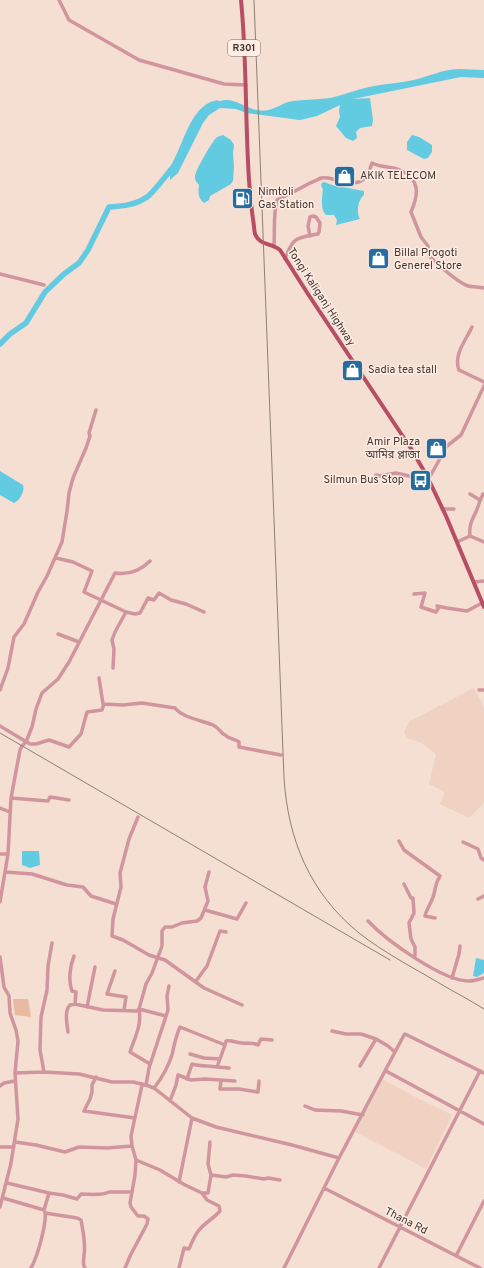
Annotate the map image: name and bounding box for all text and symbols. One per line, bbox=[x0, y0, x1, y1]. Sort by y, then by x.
road number: R301 bbox=[228, 40, 260, 56]
shop icon: AKIK TELECOM bbox=[332, 163, 358, 189]
place label: AKIK TELECOM bbox=[360, 169, 436, 183]
fuel station icon: Nimtoli Gas Station bbox=[229, 185, 255, 211]
place label: Nimtoli Gas Station bbox=[258, 185, 314, 212]
street label: Tongi Kaliganj Highway bbox=[284, 245, 358, 349]
shop icon: Billal Progoti Generel Store bbox=[365, 246, 391, 272]
place label: Billal Progoti Generel Store bbox=[394, 246, 462, 273]
shop icon: Sadia tea stall bbox=[339, 357, 365, 383]
place label: Sadia tea stall bbox=[368, 363, 437, 377]
place label: Amir Plaza আমির প্লাজা bbox=[364, 435, 421, 462]
shop icon: Amir Plaza আমির প্লাজা bbox=[423, 435, 449, 461]
bus stop icon: Silmun Bus Stop bbox=[407, 467, 433, 493]
place label: Silmun Bus Stop bbox=[323, 473, 404, 487]
street label: Thana Rd bbox=[382, 1204, 430, 1238]

